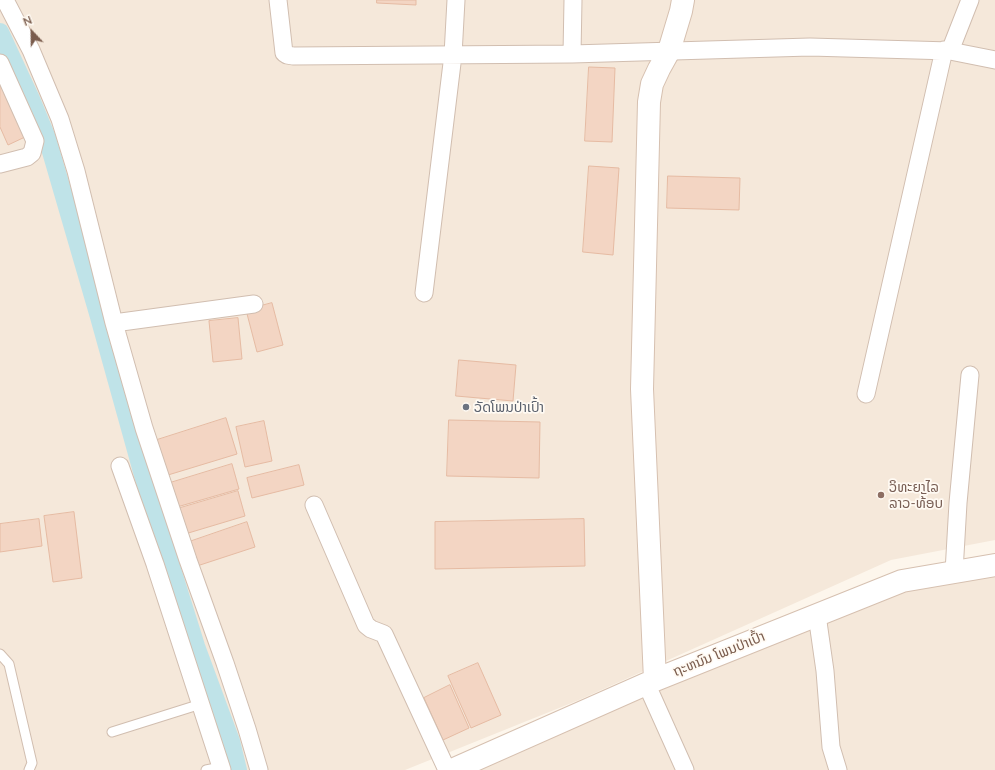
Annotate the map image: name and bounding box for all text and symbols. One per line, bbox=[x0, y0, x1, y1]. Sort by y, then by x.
north arrow bbox=[12, 12, 52, 52]
text: N bbox=[21, 13, 34, 28]
place label: ວັດໂພນປ່າເປົ້າ bbox=[474, 399, 544, 415]
marker: ວັດໂພນປ່າເປົ້າ bbox=[461, 402, 471, 412]
place label: ວິທະຍາໄລ ລາວ-ທ້ັອບ bbox=[889, 479, 943, 512]
marker: ວິທະຍາໄລ ລາວ-ທ້ັອບ bbox=[876, 490, 886, 500]
street label: ຖະຫນົນ ໂພນປ່າເປົ້າ bbox=[670, 628, 768, 680]

